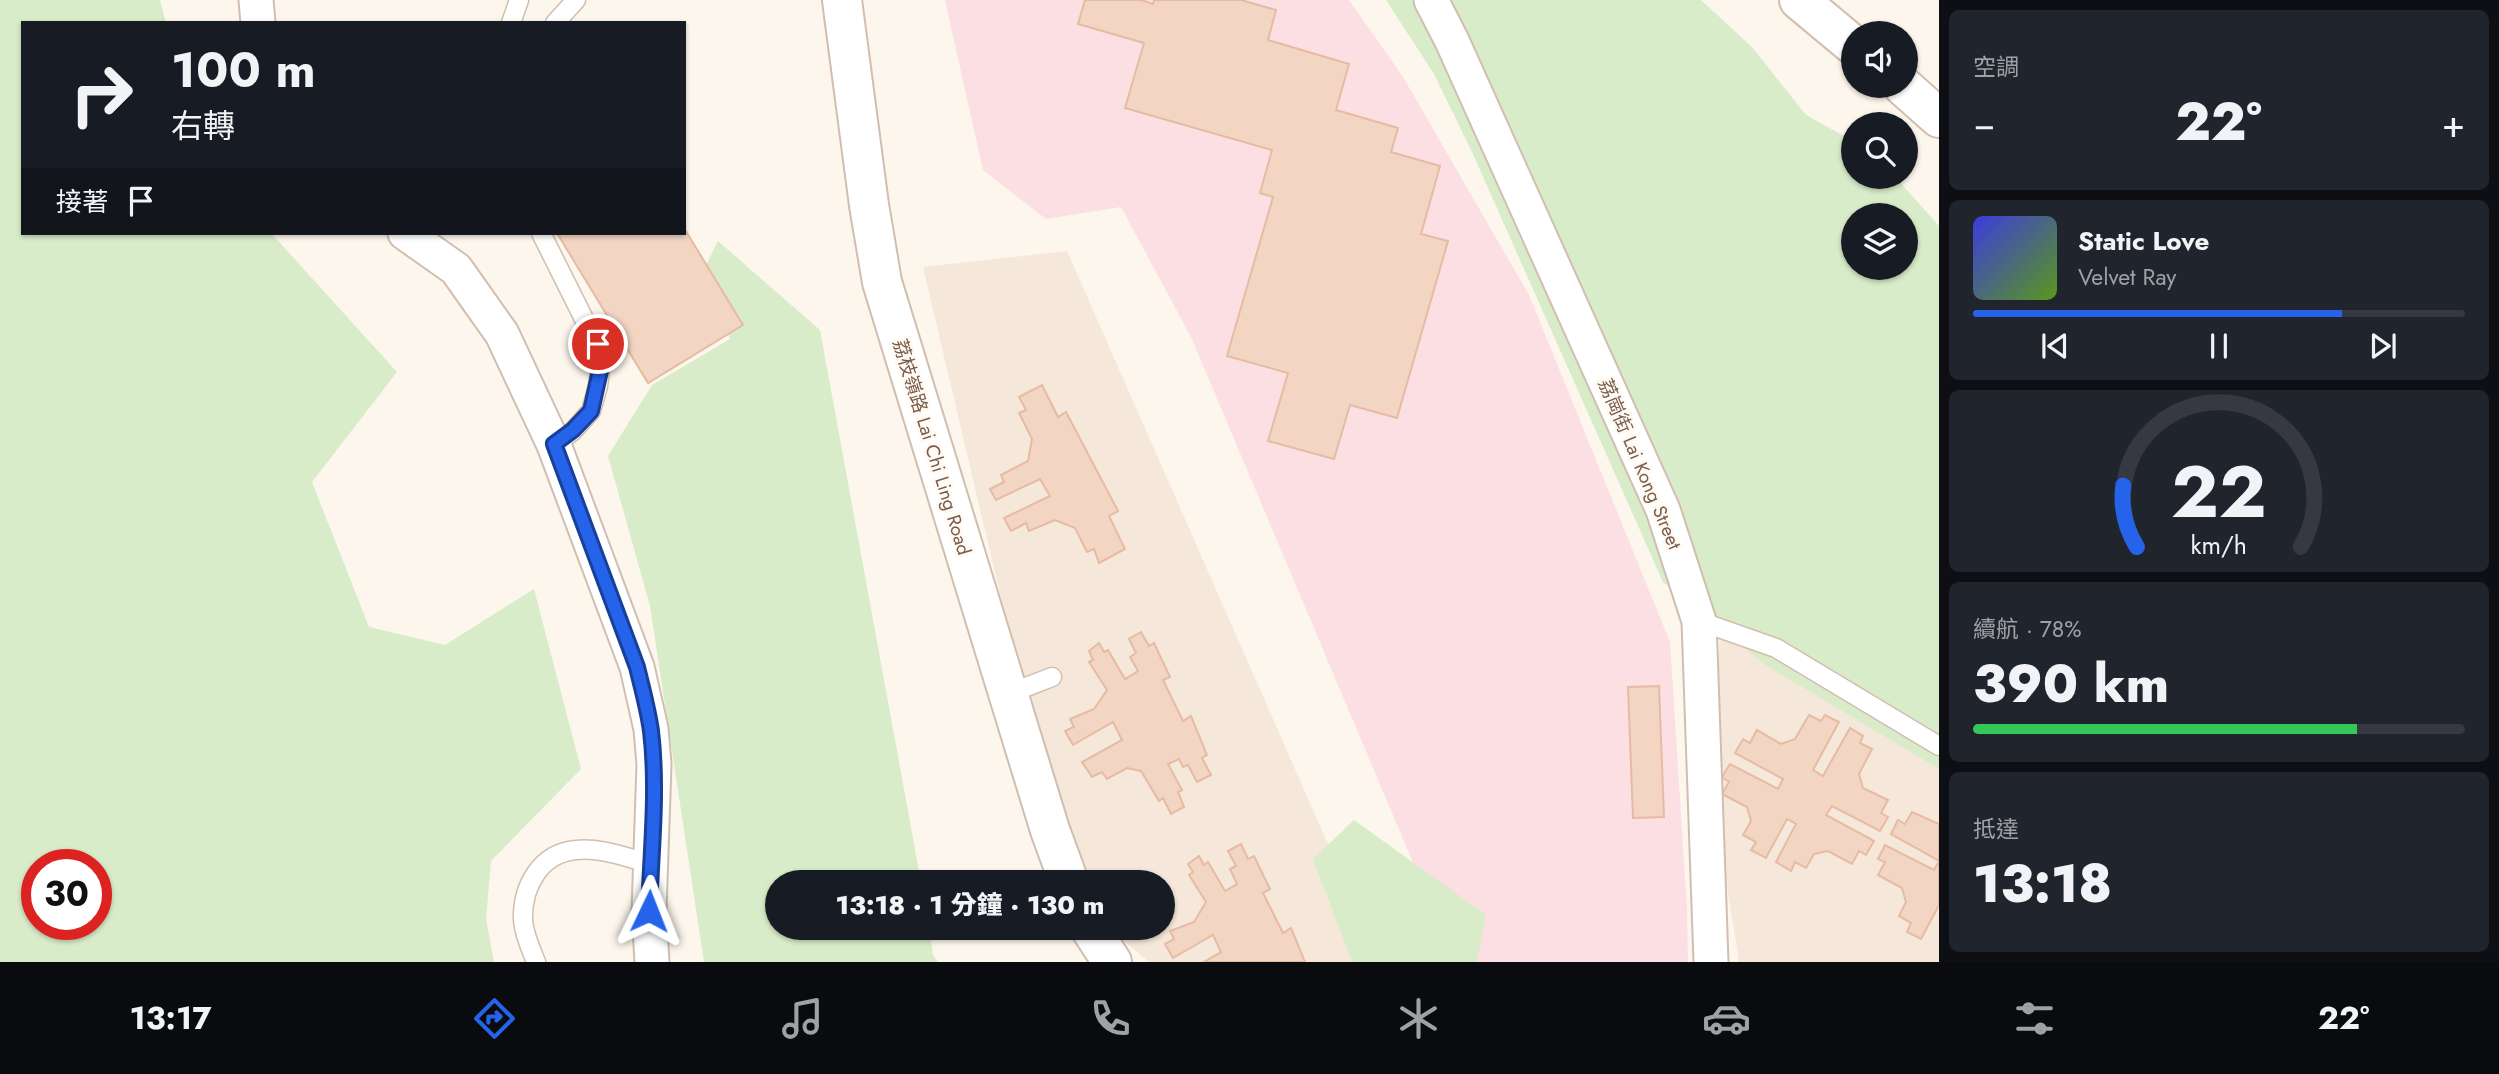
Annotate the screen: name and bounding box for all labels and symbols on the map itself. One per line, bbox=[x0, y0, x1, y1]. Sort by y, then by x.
pin bbox=[568, 314, 628, 374]
street label: 荔枝嶺路 Lai Chi Ling Road bbox=[886, 336, 978, 558]
street label: 荔崗街 Lai Kong Street bbox=[1592, 374, 1688, 554]
speed limit sign: 30 bbox=[21, 849, 112, 940]
position arrow bbox=[612, 874, 686, 948]

